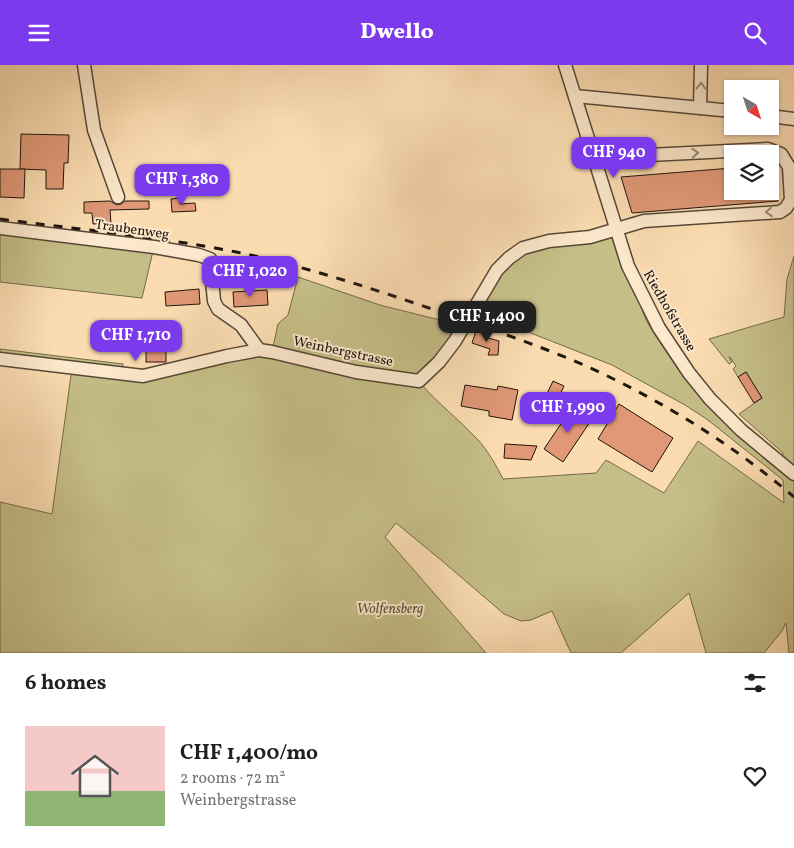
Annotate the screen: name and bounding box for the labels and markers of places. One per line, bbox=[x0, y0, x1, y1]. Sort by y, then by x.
pin: CHF 940 bbox=[568, 137, 660, 179]
pin: CHF 1,380 bbox=[125, 163, 239, 206]
pin: CHF 1,020 bbox=[193, 255, 307, 298]
pin: CHF 1,400 bbox=[430, 301, 544, 343]
pin: CHF 1,710 bbox=[79, 319, 193, 362]
pin: CHF 1,990 bbox=[511, 391, 625, 434]

